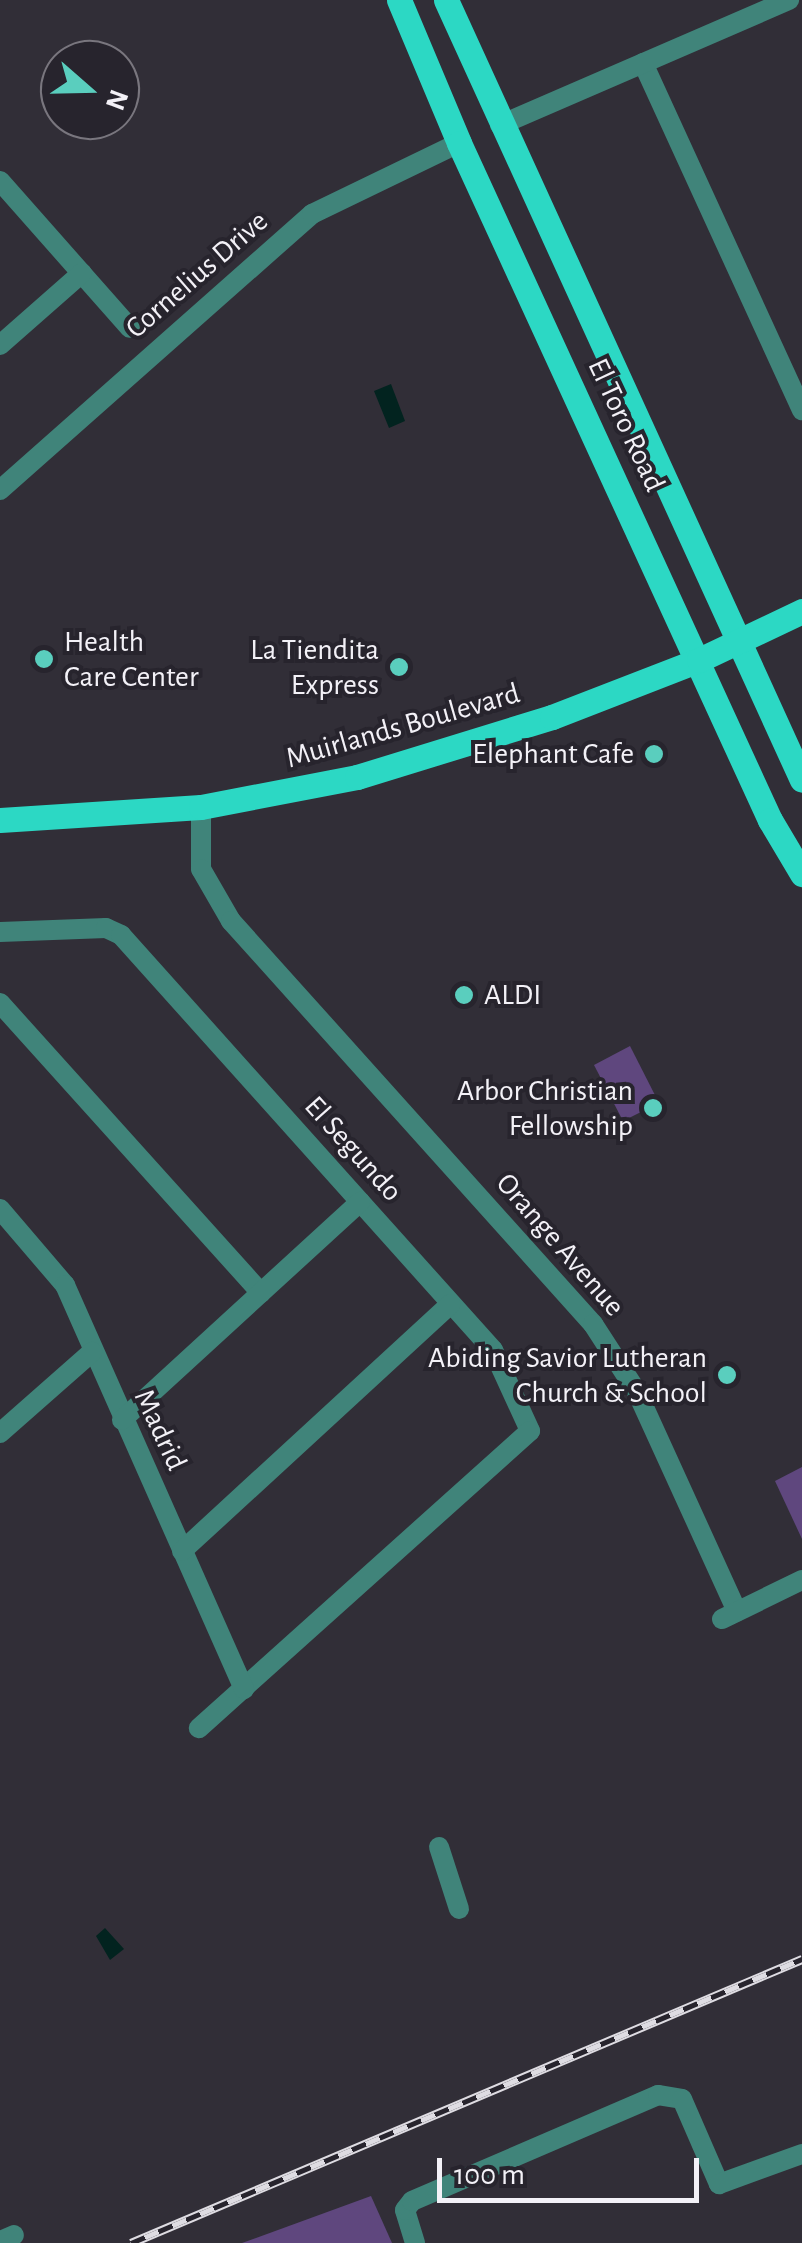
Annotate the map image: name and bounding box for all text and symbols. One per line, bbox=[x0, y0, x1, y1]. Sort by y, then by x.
north arrow bbox=[40, 40, 140, 140]
text: N bbox=[100, 86, 133, 114]
street label: Cornelius Drive bbox=[118, 203, 276, 347]
street label: El Toro Road bbox=[579, 353, 673, 497]
place label: Health Care Center bbox=[64, 624, 199, 694]
place label: La Tiendita Express bbox=[250, 632, 379, 702]
marker: Health Care Center bbox=[33, 648, 55, 670]
marker: La Tiendita Express bbox=[388, 656, 410, 678]
street label: Muirlands Boulevard bbox=[282, 675, 524, 777]
place label: Elephant Cafe bbox=[472, 736, 634, 772]
marker: Elephant Cafe bbox=[643, 743, 665, 765]
place label: ALDI bbox=[484, 977, 541, 1013]
marker: ALDI bbox=[453, 984, 475, 1006]
place label: Arbor Christian Fellowship bbox=[457, 1073, 633, 1144]
street label: El Segundo bbox=[296, 1089, 410, 1209]
marker: Arbor Christian Fellowship bbox=[642, 1097, 664, 1119]
street label: Orange Avenue bbox=[488, 1166, 632, 1324]
place label: Abiding Savior Lutheran Church & School bbox=[428, 1340, 707, 1410]
marker: Abiding Savior Lutheran Church & School bbox=[716, 1364, 738, 1386]
street label: Madrid bbox=[126, 1384, 194, 1476]
scale bar bbox=[442, 2138, 704, 2200]
text: 100 m bbox=[454, 2160, 525, 2190]

